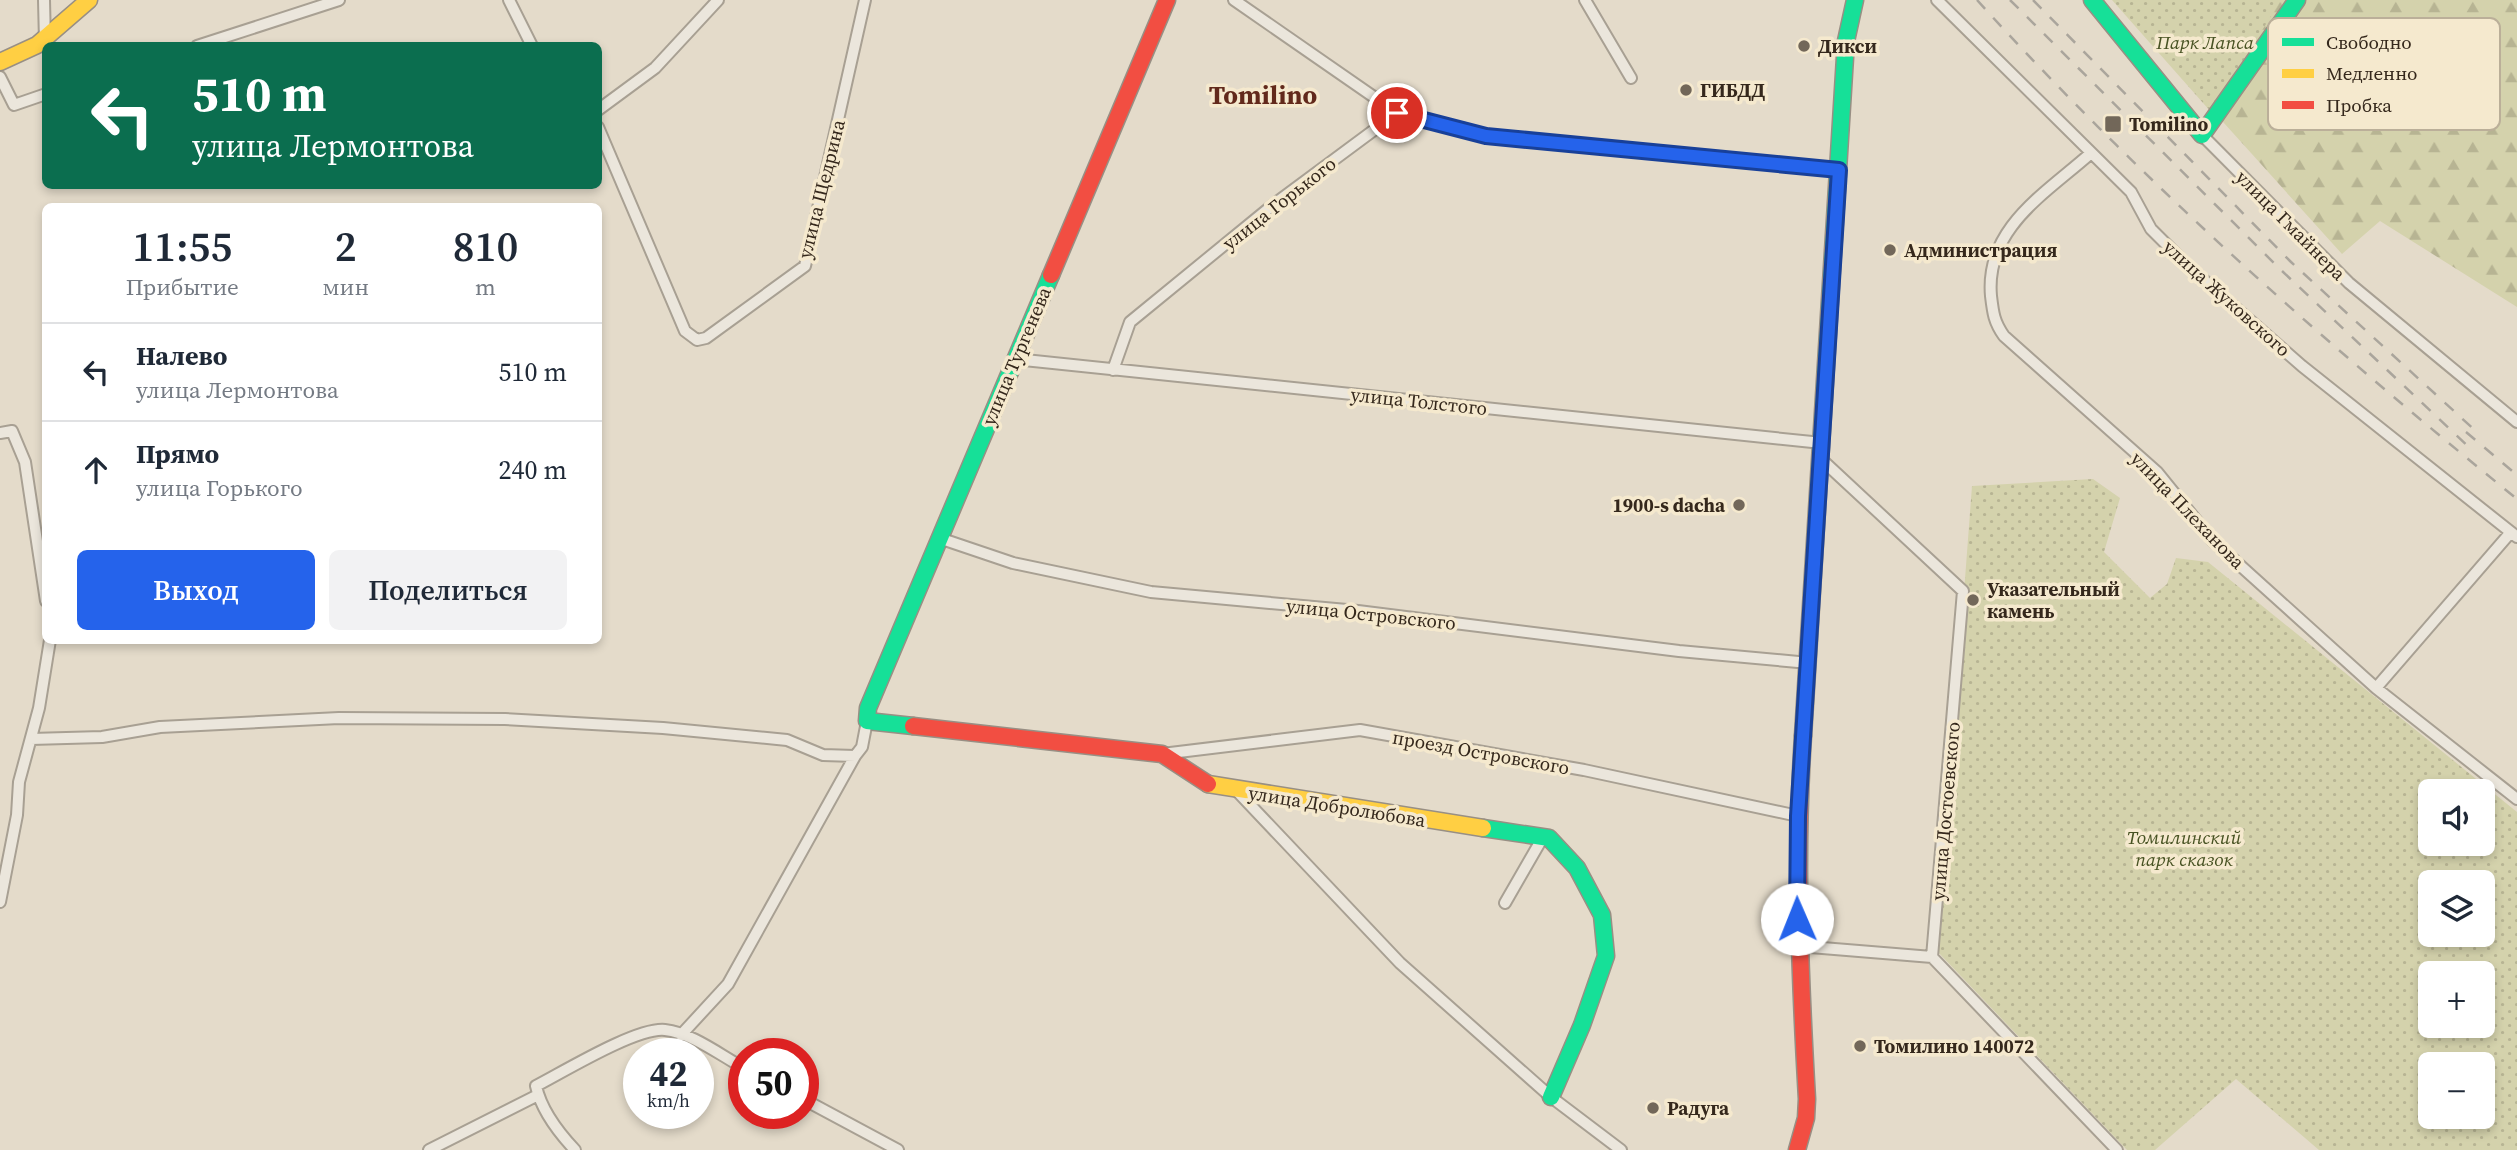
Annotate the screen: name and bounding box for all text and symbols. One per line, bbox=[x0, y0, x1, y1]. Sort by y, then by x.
legend bbox=[2268, 18, 2500, 130]
park label: Парк Лапса bbox=[2155, 29, 2254, 55]
text: Свободно bbox=[2326, 29, 2412, 55]
place label: Дикси bbox=[1818, 33, 1877, 59]
marker: Дикси bbox=[1796, 38, 1812, 54]
text: 510 m bbox=[192, 60, 327, 127]
text: Медленно bbox=[2326, 60, 2417, 86]
icon: left bbox=[77, 70, 168, 161]
district label: Tomilino bbox=[1209, 77, 1317, 113]
place label: ГИБДД bbox=[1700, 77, 1765, 103]
marker: ГИБДД bbox=[1678, 82, 1694, 98]
pin bbox=[1367, 83, 1427, 143]
text: Пробка bbox=[2326, 92, 2392, 118]
icon: arrive bbox=[1378, 94, 1416, 132]
place label: Tomilino bbox=[2129, 111, 2208, 137]
marker: Tomilino bbox=[2103, 114, 2123, 134]
street label: улица Щедрина bbox=[791, 116, 851, 261]
text: улица Лермонтова bbox=[192, 124, 474, 168]
street label: улица Горького bbox=[1217, 150, 1341, 256]
street label: улица Гмайнера bbox=[2230, 164, 2352, 286]
text: 11:55 bbox=[132, 217, 232, 275]
text: 2 bbox=[335, 217, 357, 275]
text: 810 bbox=[453, 217, 518, 275]
street label: улица Жуковского bbox=[2158, 234, 2296, 362]
place label: Администрация bbox=[1904, 237, 2057, 263]
marker: Администрация bbox=[1882, 242, 1898, 258]
text: Прибытие bbox=[126, 271, 239, 303]
text: мин bbox=[323, 271, 369, 303]
text: m bbox=[475, 271, 496, 303]
street label: улица Тургенева bbox=[975, 282, 1057, 429]
text: Налево bbox=[136, 338, 227, 374]
icon: left bbox=[77, 353, 115, 391]
text: 510 m bbox=[499, 354, 567, 390]
text: улица Лермонтова bbox=[136, 374, 339, 406]
street label: улица Толстого bbox=[1349, 381, 1489, 421]
text: Прямо bbox=[136, 436, 219, 472]
street label: улица Плеханова bbox=[2125, 446, 2251, 575]
icon: ahead bbox=[77, 451, 115, 489]
text: 240 m bbox=[499, 452, 567, 488]
text: улица Горького bbox=[136, 472, 303, 504]
place label: 1900-s dacha bbox=[1613, 492, 1726, 518]
marker: 1900-s dacha bbox=[1731, 497, 1747, 513]
button: Выход bbox=[77, 550, 315, 630]
button: Поделиться bbox=[329, 550, 567, 630]
place label: Указательный камень bbox=[1987, 576, 2120, 624]
street label: улица Островского bbox=[1285, 592, 1457, 636]
marker: Указательный камень bbox=[1965, 592, 1981, 608]
street label: улица Достоевского bbox=[1924, 721, 1966, 901]
street label: проезд Островского bbox=[1391, 724, 1571, 780]
street label: улица Добролюбова bbox=[1247, 779, 1428, 833]
map controls bbox=[2418, 779, 2495, 1129]
button: sound bbox=[2418, 779, 2495, 856]
park label: Томилинский парк сказок bbox=[2127, 824, 2241, 872]
button: layers bbox=[2418, 870, 2495, 947]
position arrow bbox=[1760, 882, 1834, 956]
button: + bbox=[2418, 961, 2495, 1038]
place label: Томилино 140072 bbox=[1874, 1033, 2034, 1059]
speed limit sign: 50 bbox=[728, 1038, 819, 1129]
marker: Томилино 140072 bbox=[1852, 1038, 1868, 1054]
text: 42 bbox=[650, 1050, 687, 1098]
button: − bbox=[2418, 1052, 2495, 1129]
text: km/h bbox=[647, 1088, 690, 1113]
place label: Радуга bbox=[1667, 1095, 1730, 1121]
marker: Радуга bbox=[1645, 1100, 1661, 1116]

